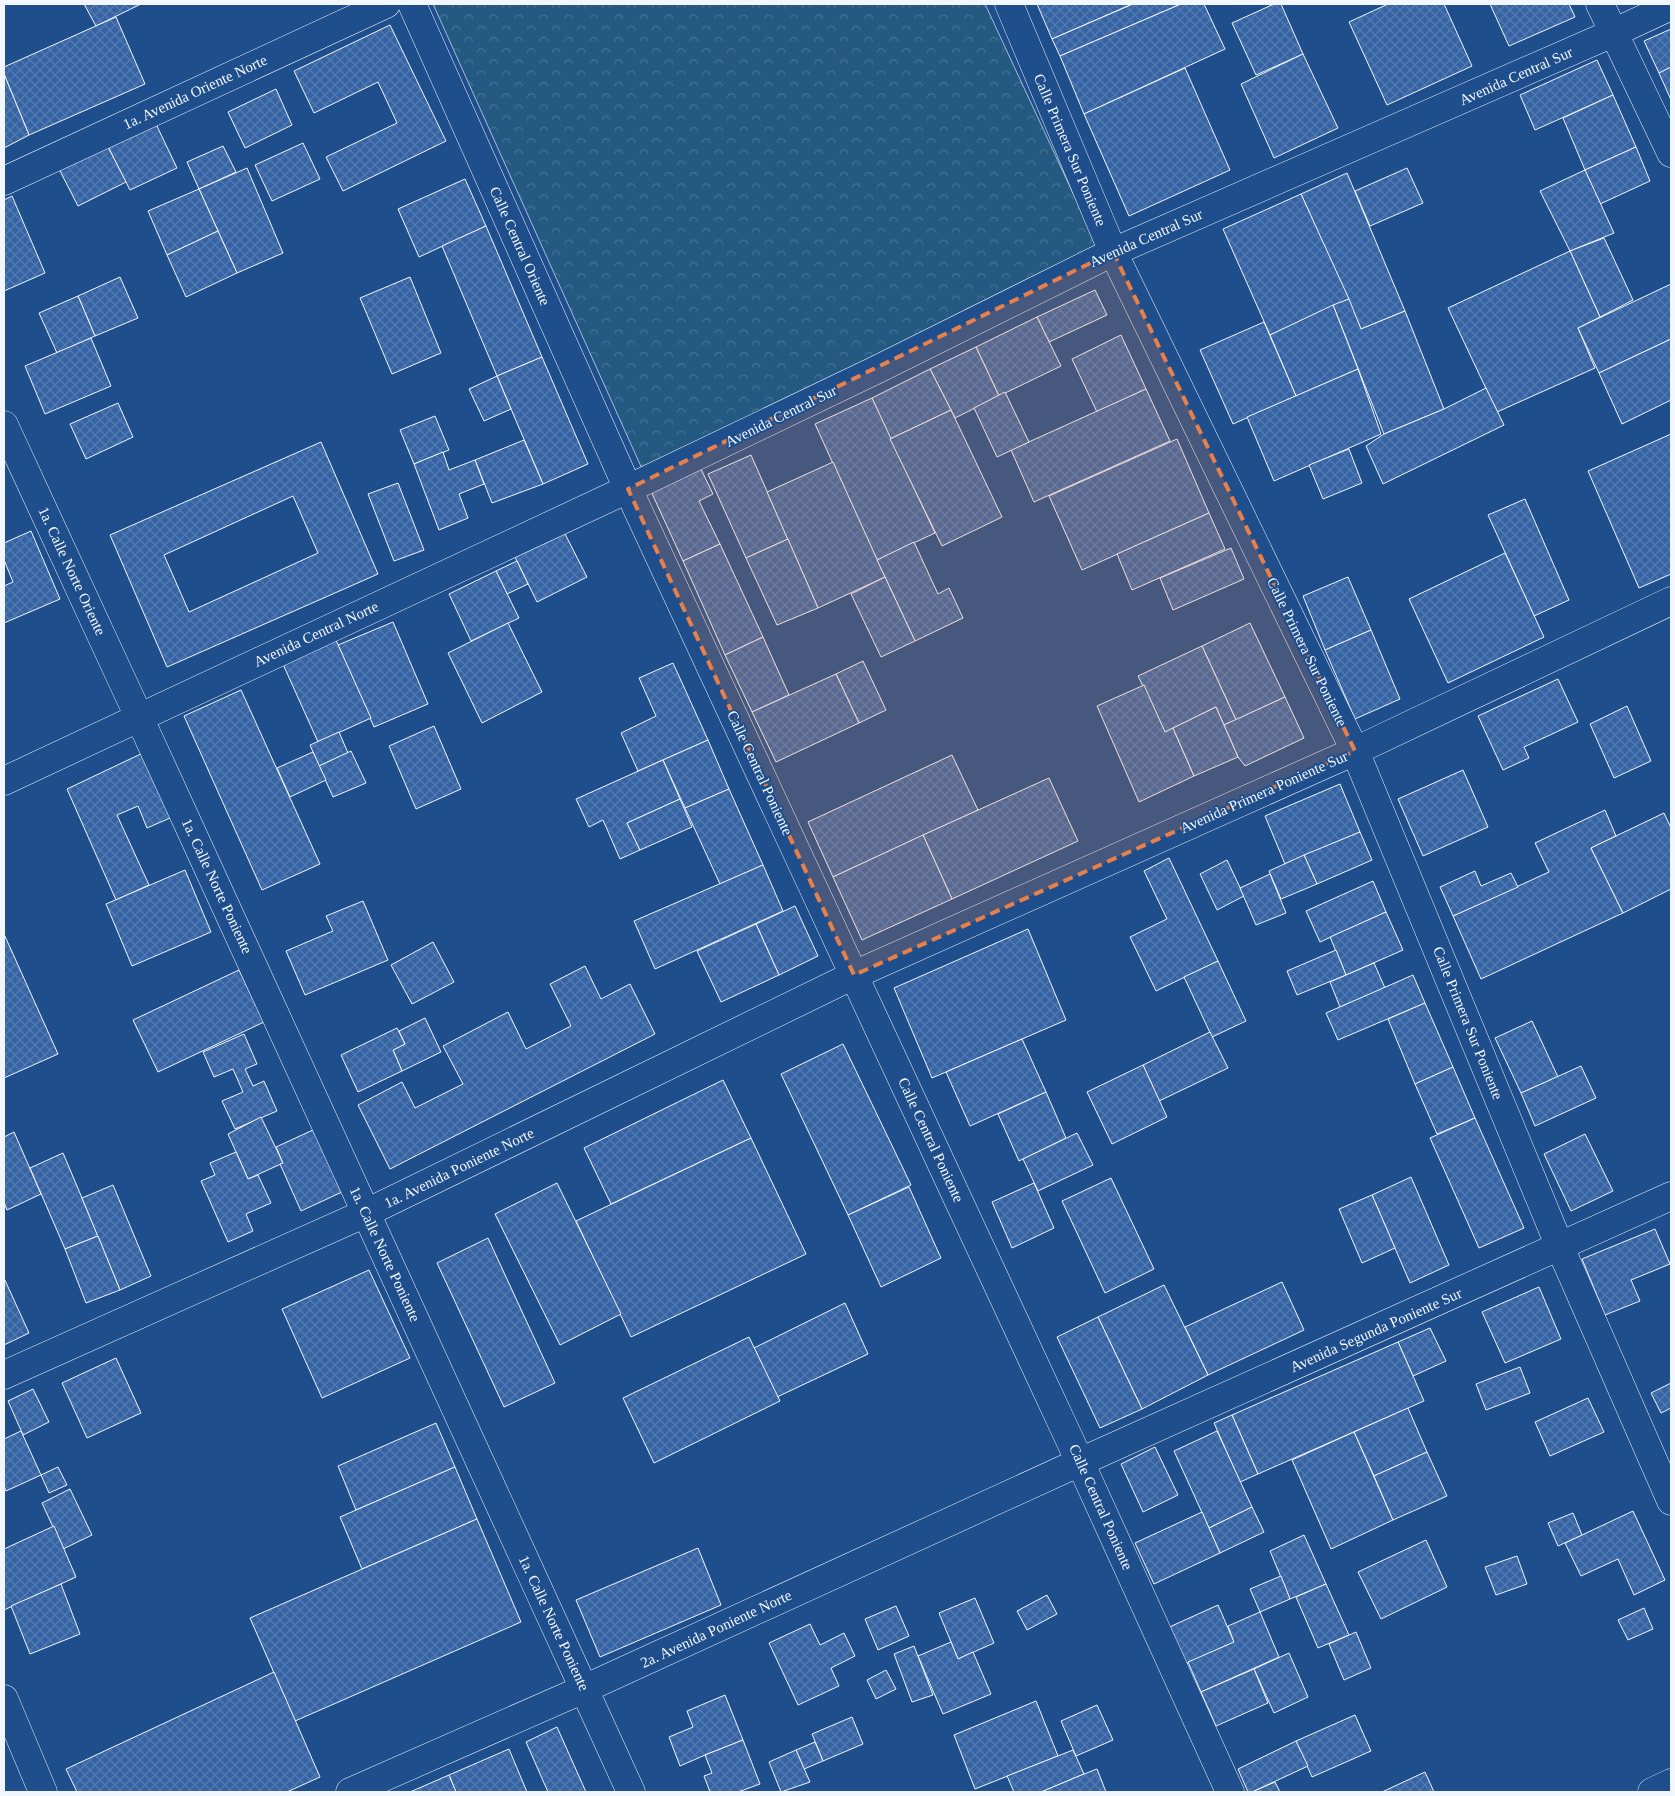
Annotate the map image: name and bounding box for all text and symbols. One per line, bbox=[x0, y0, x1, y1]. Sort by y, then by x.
street label: Avenida Central Sur bbox=[1457, 44, 1575, 108]
street label: 1a. Avenida Oriente Norte bbox=[120, 51, 270, 132]
street label: Calle Primera Sur Poniente bbox=[1031, 72, 1109, 229]
street label: Calle Central Oriente bbox=[487, 184, 554, 308]
street label: Avenida Central Sur bbox=[1087, 206, 1205, 270]
street label: Avenida Central Sur bbox=[723, 382, 839, 450]
street label: 1a. Calle Norte Oriente bbox=[35, 504, 109, 638]
street label: Calle Primera Sur Poniente bbox=[1264, 575, 1350, 729]
street label: Avenida Central Norte bbox=[251, 598, 381, 670]
street label: Calle Central Poniente bbox=[724, 708, 796, 838]
street label: Avenida Primera Poniente Sur bbox=[1178, 748, 1350, 836]
street label: 1a. Calle Norte Poniente bbox=[179, 816, 256, 957]
street label: Calle Primera Sur Poniente bbox=[1430, 944, 1506, 1102]
street label: Calle Central Poniente bbox=[895, 1075, 967, 1205]
street label: 1a. Avenida Poniente Norte bbox=[381, 1125, 537, 1211]
street label: 1a. Calle Norte Poniente bbox=[347, 1184, 424, 1325]
street label: Avenida Segunda Poniente Sur bbox=[1288, 1285, 1464, 1375]
street label: Calle Central Poniente bbox=[1066, 1442, 1136, 1573]
street label: 1a. Calle Norte Poniente bbox=[516, 1553, 593, 1694]
street label: 2a. Avenida Poniente Norte bbox=[638, 1587, 794, 1671]

